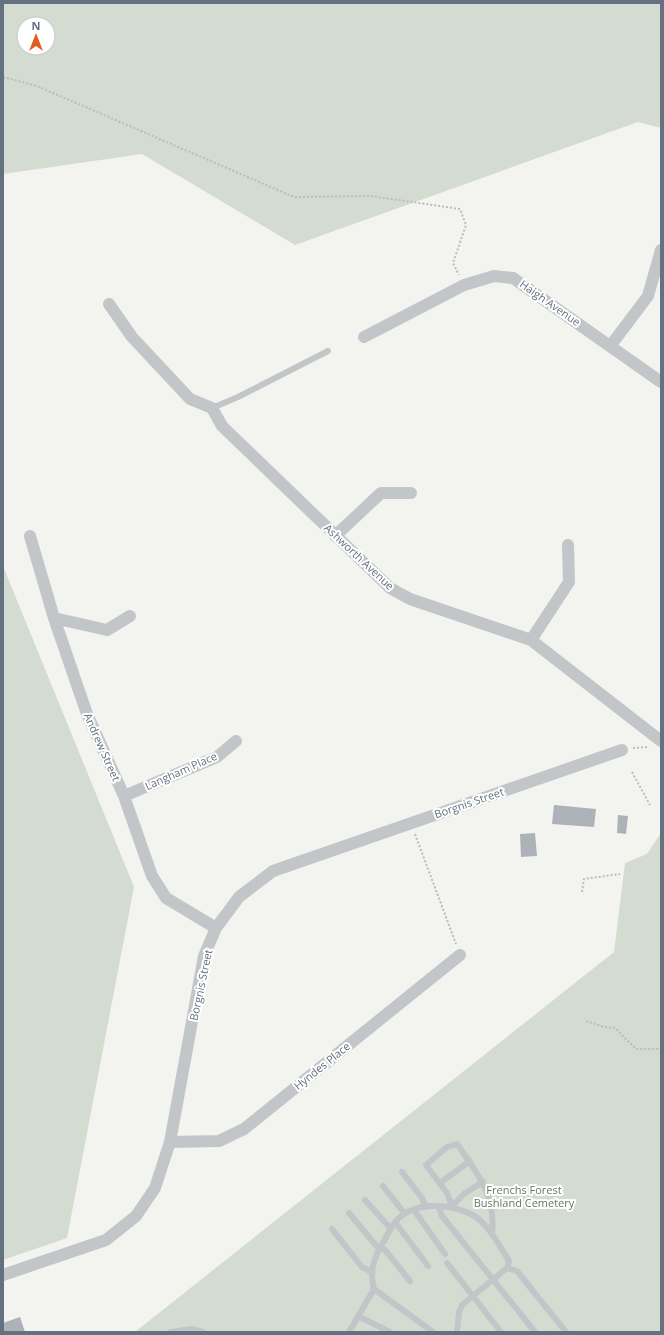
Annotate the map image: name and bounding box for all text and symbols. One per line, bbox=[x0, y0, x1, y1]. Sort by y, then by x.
north arrow bbox=[16, 16, 56, 56]
text: N bbox=[32, 18, 40, 33]
street label: Haigh Avenue bbox=[517, 276, 584, 329]
street label: Ashworth Avenue bbox=[321, 520, 398, 593]
street label: Andrew Street bbox=[81, 710, 124, 783]
street label: Langham Place bbox=[142, 748, 219, 793]
street label: Borgnis Street bbox=[432, 784, 506, 821]
street label: Borgnis Street bbox=[186, 948, 215, 1022]
street label: Hyndes Place bbox=[290, 1038, 353, 1093]
park label: Frenchs Forest Bushland Cemetery bbox=[474, 1182, 575, 1210]

